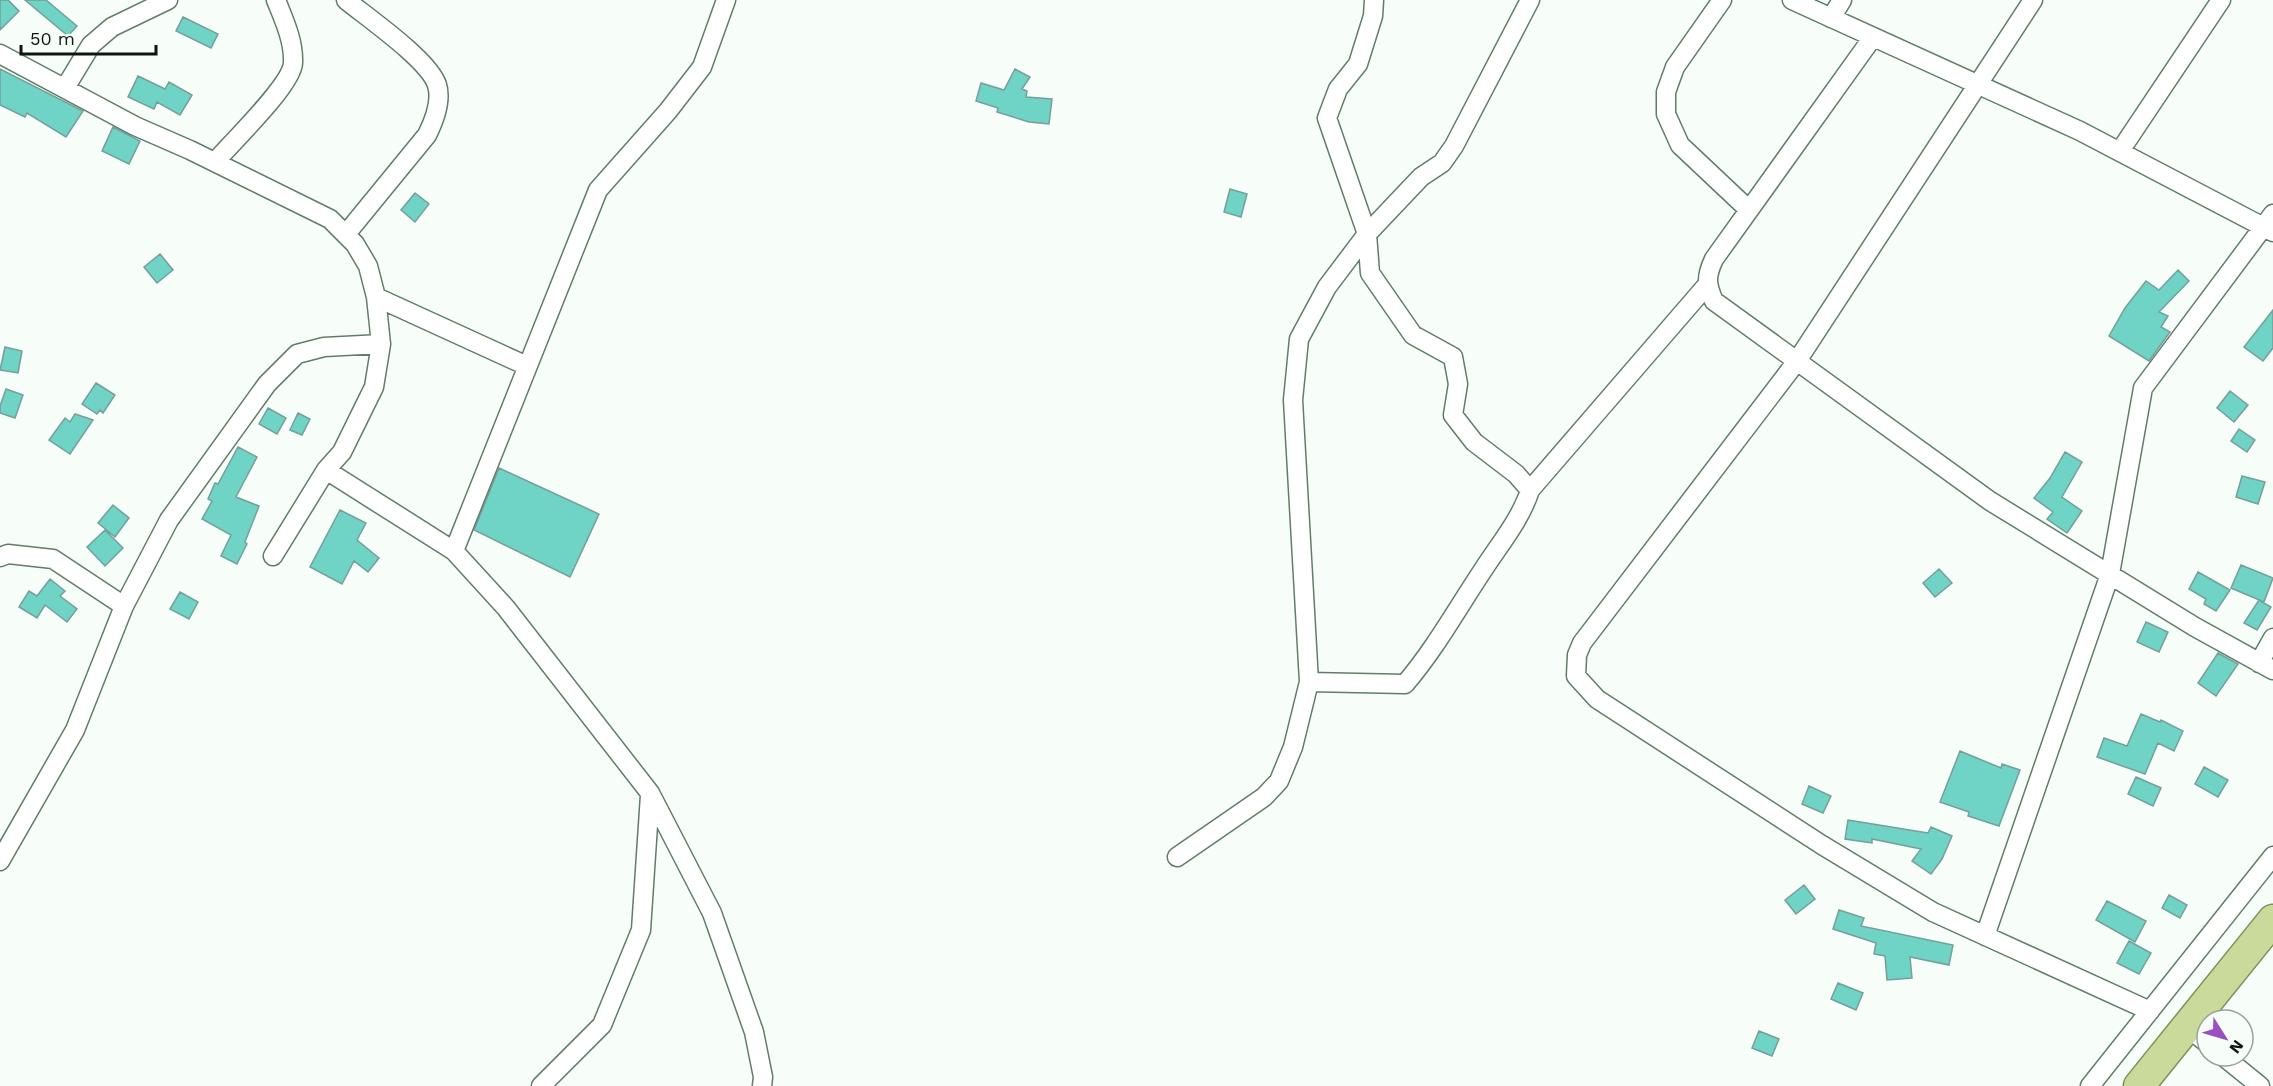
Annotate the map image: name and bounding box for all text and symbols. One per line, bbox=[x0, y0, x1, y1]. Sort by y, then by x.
scale bar bbox=[21, 18, 156, 56]
text: 50 m bbox=[30, 28, 75, 49]
north arrow bbox=[2195, 1008, 2255, 1068]
text: N bbox=[2225, 1036, 2248, 1057]

